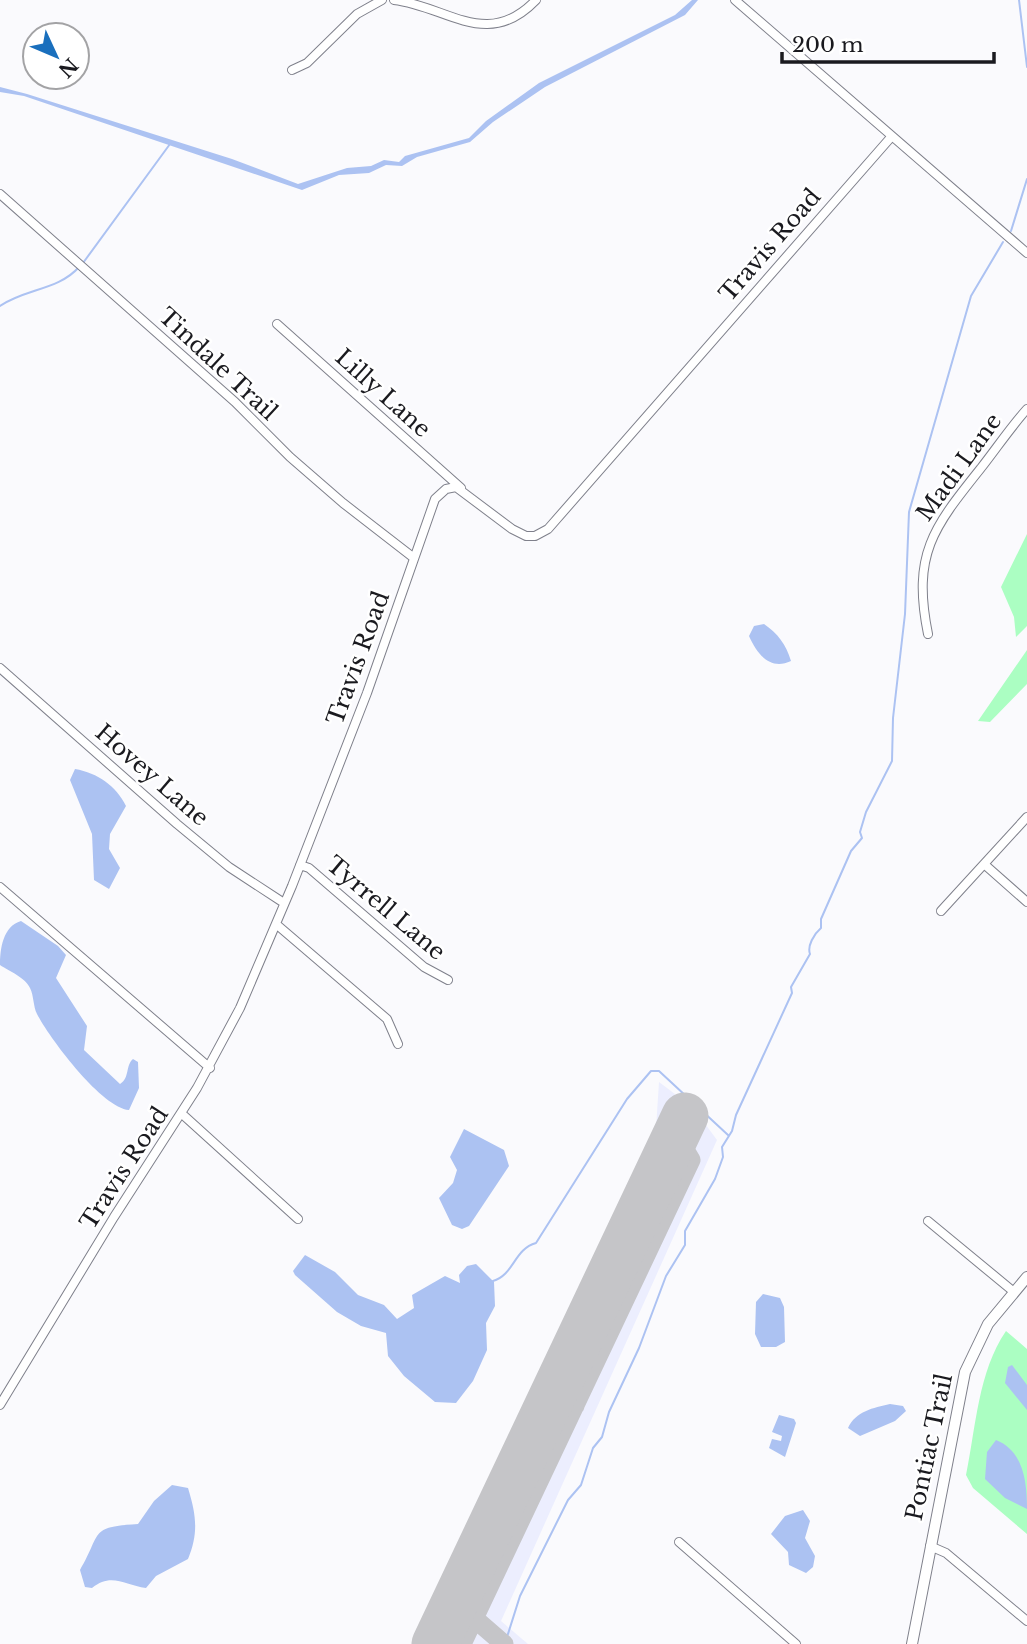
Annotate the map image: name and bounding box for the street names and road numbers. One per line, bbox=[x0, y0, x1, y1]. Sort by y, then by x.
street label: Travis Road bbox=[713, 183, 827, 307]
street label: Tindale Trail bbox=[153, 302, 283, 426]
street label: Lilly Lane bbox=[330, 343, 436, 443]
street label: Madi Lane bbox=[911, 408, 1007, 526]
street label: Travis Road bbox=[321, 587, 395, 729]
street label: Hovey Lane bbox=[90, 718, 214, 832]
street label: Tyrrell Lane bbox=[321, 850, 451, 966]
street label: Travis Road bbox=[74, 1102, 174, 1234]
street label: Pontiac Trail bbox=[900, 1371, 958, 1523]

